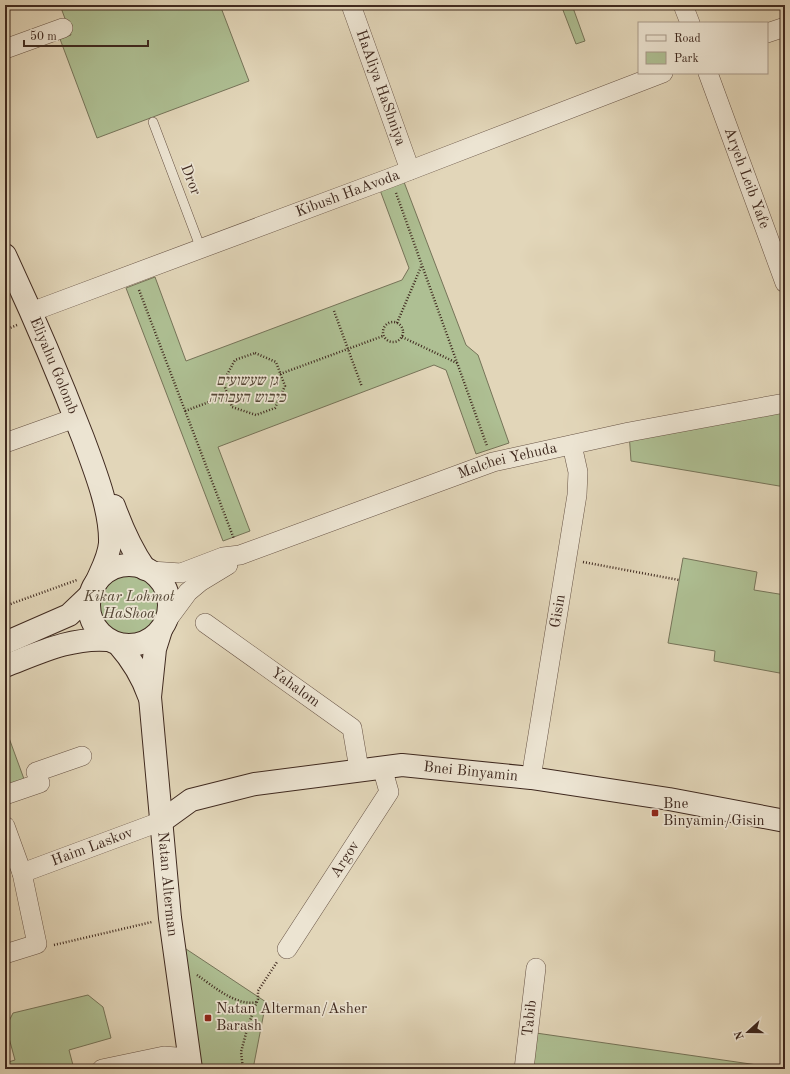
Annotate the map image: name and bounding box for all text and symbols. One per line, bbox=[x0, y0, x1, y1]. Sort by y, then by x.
scale bar bbox=[24, 22, 148, 48]
legend bbox=[638, 22, 768, 74]
street label: HaAliya HaShniya bbox=[353, 28, 408, 148]
text: 50 m bbox=[30, 30, 57, 43]
text: Road bbox=[674, 33, 701, 45]
text: Park bbox=[674, 53, 699, 65]
street label: Aryeh Leib Yafe bbox=[721, 126, 772, 231]
street label: Dror bbox=[177, 163, 203, 197]
street label: Kibush HaAvoda bbox=[294, 167, 402, 220]
street label: Eliyahu Golomb bbox=[27, 315, 80, 416]
park label: גן שעשועים כיבוש העבודה bbox=[208, 374, 286, 406]
street label: Malchei Yehuda bbox=[456, 440, 559, 482]
park label: Kikar Lohmot HaShoa bbox=[82, 590, 175, 622]
street label: Gisin bbox=[548, 593, 568, 629]
street label: Yahalom bbox=[268, 665, 323, 710]
street label: Bnei Binyamin bbox=[423, 760, 519, 784]
place label: Bne Binyamin/Gisin bbox=[663, 797, 765, 829]
marker: Bne Binyamin/Gisin bbox=[650, 808, 660, 818]
street label: Haim Laskov bbox=[49, 825, 135, 869]
street label: Natan Alterman bbox=[155, 831, 180, 937]
street label: Argov bbox=[328, 838, 363, 880]
street label: Tabib bbox=[520, 999, 540, 1038]
place label: Natan Alterman/Asher Barash bbox=[216, 1002, 367, 1034]
north arrow bbox=[728, 1012, 768, 1052]
marker: Natan Alterman/Asher Barash bbox=[203, 1013, 213, 1023]
text: N bbox=[733, 1029, 747, 1041]

